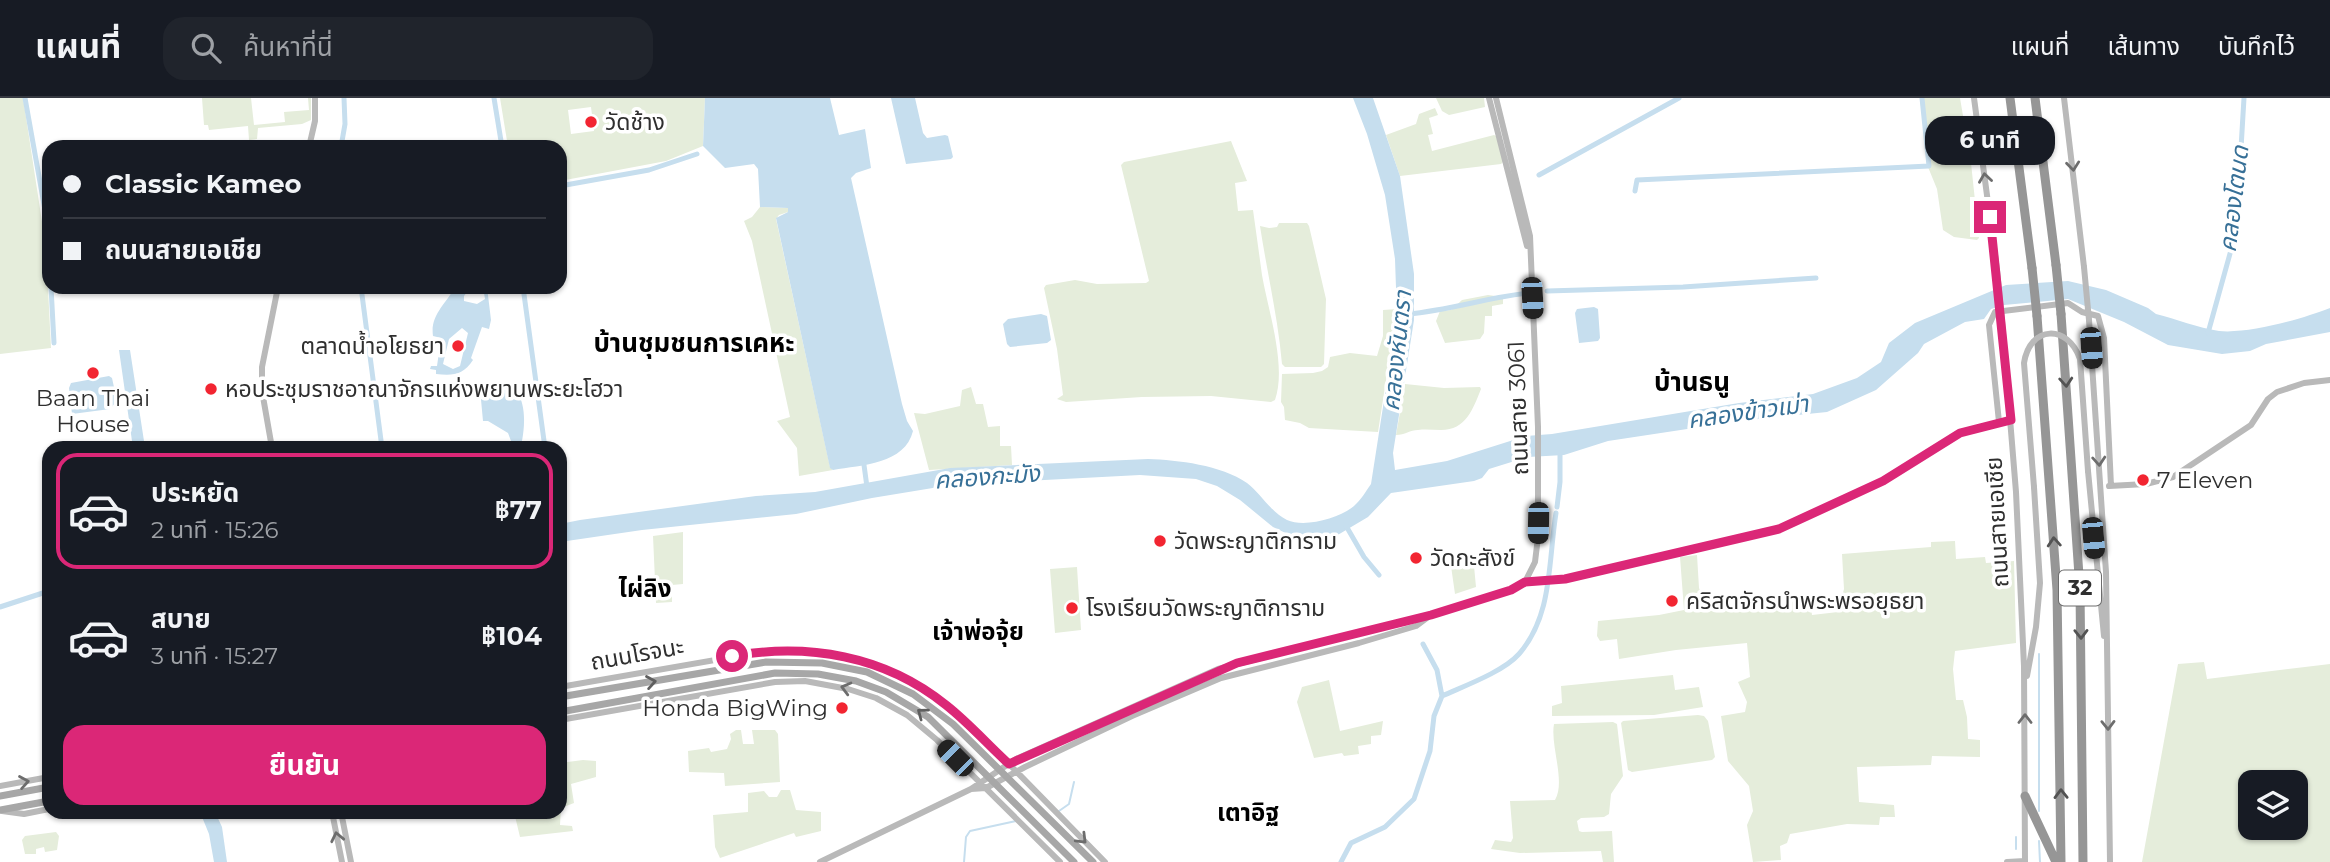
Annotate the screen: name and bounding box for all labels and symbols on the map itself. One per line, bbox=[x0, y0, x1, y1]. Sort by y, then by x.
place label: วัดช้าง bbox=[605, 108, 665, 136]
marker: วัดช้าง bbox=[583, 114, 599, 130]
callout: 6 นาที bbox=[1925, 116, 2055, 164]
water label: คลองโตนด bbox=[2213, 143, 2255, 254]
one-way arrow bbox=[2065, 160, 2080, 171]
one-way arrow bbox=[1978, 172, 1993, 184]
route end bbox=[1974, 201, 2006, 233]
car bbox=[1521, 276, 1544, 320]
water label: คลองหันตรา bbox=[1376, 288, 1417, 412]
car bbox=[2080, 326, 2103, 370]
district label: บ้านชุมชนการเคหะ bbox=[593, 327, 795, 359]
place label: ตลาดน้ำอโยธยา bbox=[301, 330, 444, 360]
marker: ตลาดน้ำอโยธยา bbox=[450, 338, 466, 354]
street label: ถนนสาย 3061 bbox=[1502, 340, 1534, 476]
marker: Baan Thai House bbox=[85, 365, 101, 381]
district label: บ้านธนู bbox=[1654, 366, 1730, 398]
place label: หอประชุมราชอาณาจักรแห่งพยานพระยะโฮวา bbox=[225, 375, 623, 403]
one-way arrow bbox=[2058, 377, 2073, 388]
marker: หอประชุมราชอาณาจักรแห่งพยานพระยะโฮวา bbox=[203, 381, 219, 397]
place label: Baan Thai House bbox=[36, 384, 150, 438]
water label: คลองข้าวเม่า bbox=[1686, 389, 1811, 434]
street label: ถนนสายเอเชีย bbox=[1980, 456, 2014, 588]
one-way arrow bbox=[2091, 456, 2106, 467]
water label: คลองกะมัง bbox=[933, 458, 1042, 495]
place label: 7 Eleven bbox=[2157, 466, 2253, 494]
marker: 7 Eleven bbox=[2135, 472, 2151, 488]
car bbox=[1528, 502, 1549, 544]
car bbox=[2081, 516, 2106, 560]
place label: วัดพระญาติการาม bbox=[1174, 527, 1337, 555]
marker: วัดพระญาติการาม bbox=[1152, 533, 1168, 549]
one-way arrow bbox=[2047, 536, 2062, 547]
place label: วัดกะสังข์ bbox=[1430, 544, 1515, 572]
marker: วัดกะสังข์ bbox=[1408, 550, 1424, 566]
road number: 32 bbox=[2059, 570, 2101, 606]
district label: ไผ่ลิง bbox=[619, 574, 671, 603]
place label: คริสตจักรนำพระพรอยุธยา bbox=[1686, 587, 1924, 615]
marker: คริสตจักรนำพระพรอยุธยา bbox=[1664, 593, 1680, 609]
place label: โรงเรียนวัดพระญาติการาม bbox=[1086, 594, 1325, 622]
marker: โรงเรียนวัดพระญาติการาม bbox=[1064, 600, 1080, 616]
district label: เจ้าพ่อจุ้ย bbox=[932, 617, 1024, 647]
one-way arrow bbox=[2073, 629, 2089, 640]
street label: ถนนโรจนะ bbox=[588, 632, 686, 676]
route start bbox=[716, 640, 748, 672]
one-way arrow bbox=[645, 675, 657, 690]
one-way arrow bbox=[840, 682, 852, 696]
place label: Honda BigWing bbox=[642, 694, 828, 722]
marker: Honda BigWing bbox=[834, 700, 850, 716]
one-way arrow bbox=[917, 709, 930, 721]
one-way arrow bbox=[2017, 713, 2033, 724]
one-way arrow bbox=[2100, 721, 2116, 731]
car bbox=[933, 736, 978, 780]
one-way arrow bbox=[19, 775, 30, 790]
one-way arrow bbox=[2053, 788, 2069, 799]
district label: เตาอิฐ bbox=[1217, 798, 1279, 827]
one-way arrow bbox=[330, 831, 345, 843]
one-way arrow bbox=[1074, 831, 1086, 843]

